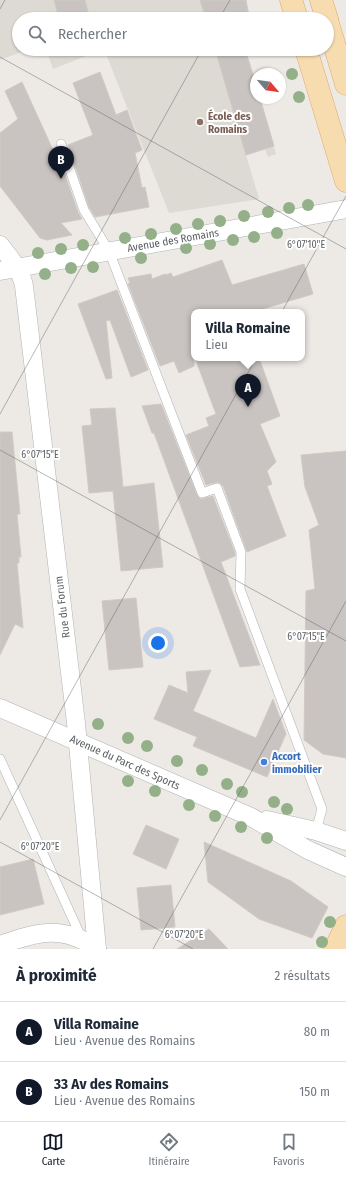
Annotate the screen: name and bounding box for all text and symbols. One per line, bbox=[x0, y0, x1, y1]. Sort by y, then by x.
search box bbox=[12, 12, 334, 56]
icon: search bbox=[26, 23, 48, 45]
text: Rechercher bbox=[58, 25, 127, 43]
north arrow bbox=[250, 68, 286, 104]
place label: École des Romains bbox=[208, 109, 251, 136]
marker: École des Romains bbox=[195, 117, 205, 127]
pin: B bbox=[48, 146, 74, 179]
street label: Avenue des Romains bbox=[126, 226, 220, 255]
text: 6°07'10"E bbox=[287, 239, 325, 251]
popup bbox=[191, 309, 305, 361]
text: Villa Romaine bbox=[206, 319, 290, 337]
text: Lieu bbox=[206, 337, 228, 352]
pin: A bbox=[235, 374, 261, 407]
text: 6°07'15"E bbox=[21, 449, 59, 461]
street label: Rue du Forum bbox=[52, 575, 73, 639]
text: 6°07'15"E bbox=[287, 631, 325, 643]
your location bbox=[148, 633, 168, 653]
street label: Avenue du Parc des Sports bbox=[68, 732, 182, 793]
place label: Accort immobilier bbox=[271, 750, 323, 776]
marker: Accort immobilier bbox=[259, 757, 269, 767]
text: 6°07'20"E bbox=[21, 841, 60, 853]
text: 6°07'20"E bbox=[165, 929, 204, 941]
text: À proximité bbox=[16, 965, 97, 986]
text: 2 résultats bbox=[275, 968, 330, 983]
text: Villa Romaine bbox=[54, 1015, 139, 1033]
text: A bbox=[25, 1024, 33, 1039]
text: 80 m bbox=[304, 1024, 330, 1039]
text: Lieu · Avenue des Romains bbox=[54, 1033, 195, 1048]
text: 33 Av des Romains bbox=[54, 1075, 169, 1093]
text: B bbox=[25, 1084, 33, 1099]
text: 150 m bbox=[299, 1084, 330, 1099]
text: Lieu · Avenue des Romains bbox=[54, 1093, 195, 1108]
tab: Carte bbox=[42, 1131, 65, 1168]
tab: Itinéraire bbox=[149, 1131, 190, 1168]
tab: Favoris bbox=[273, 1131, 304, 1168]

